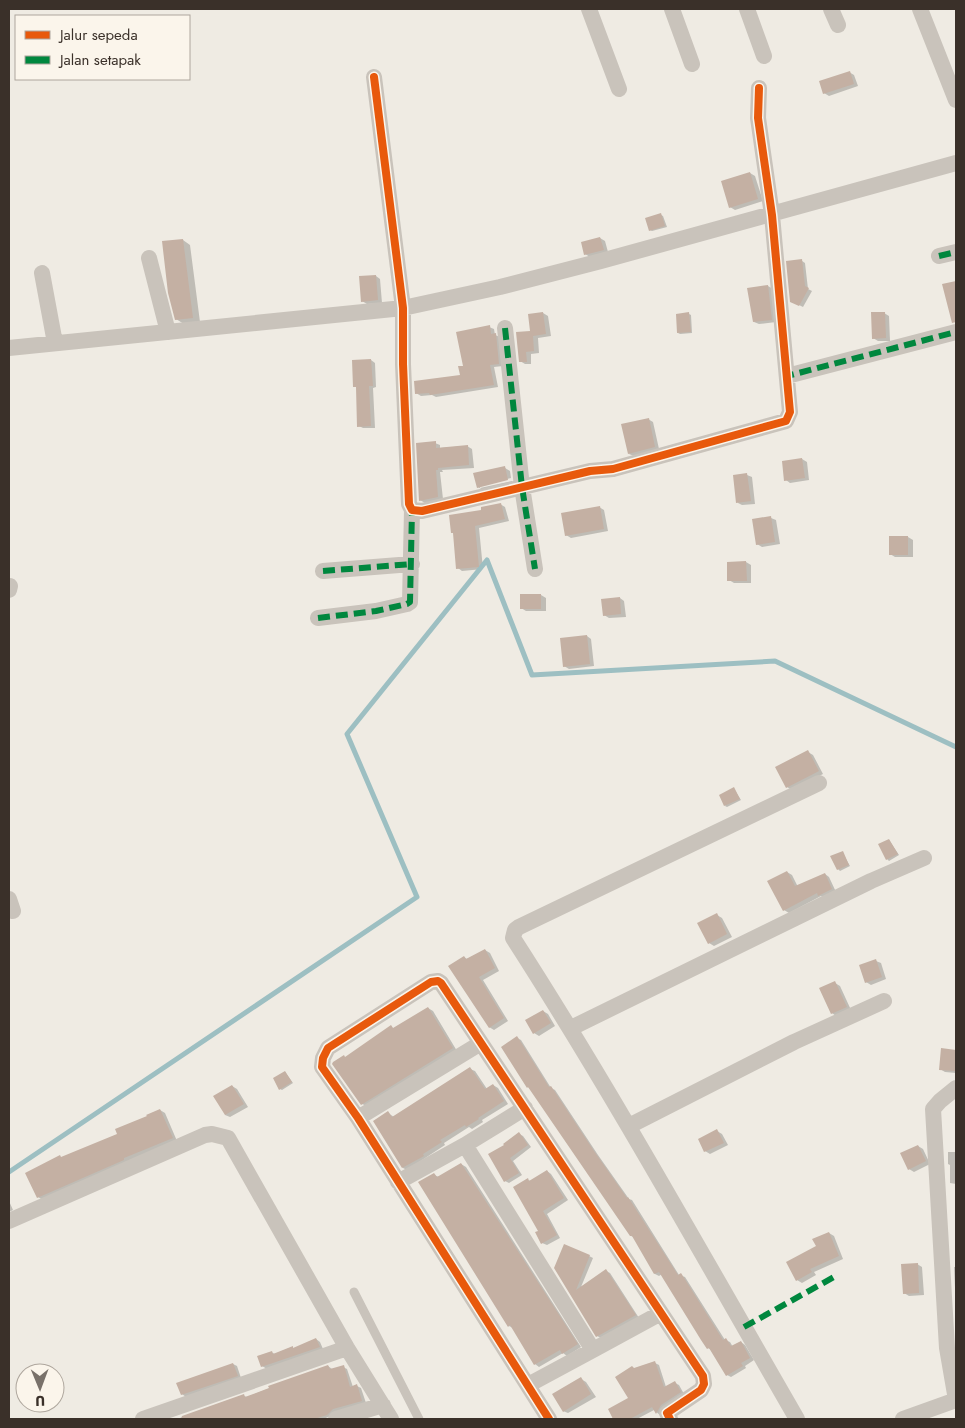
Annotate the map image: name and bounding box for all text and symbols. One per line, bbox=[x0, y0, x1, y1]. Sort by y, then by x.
legend bbox=[15, 15, 190, 80]
text: Jalur sepeda bbox=[58, 24, 138, 46]
text: Jalan setapak bbox=[58, 49, 141, 71]
north arrow bbox=[15, 1363, 65, 1413]
text: U bbox=[35, 1391, 45, 1411]

